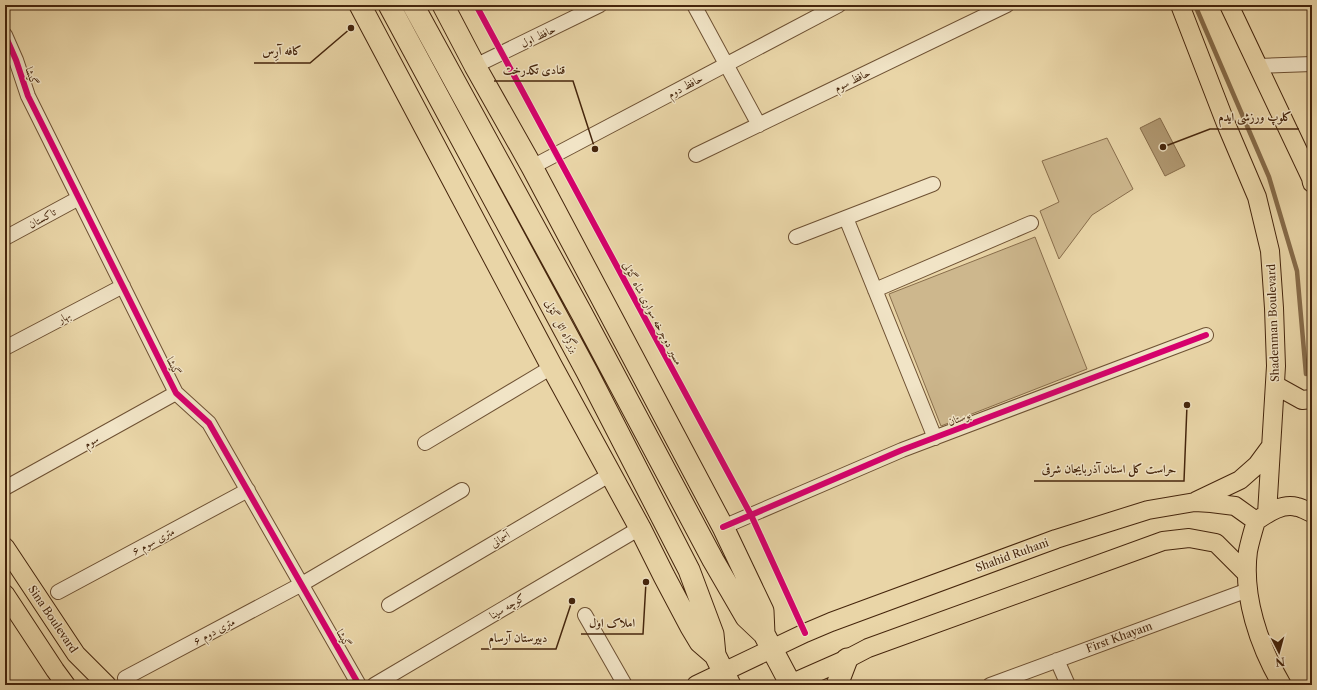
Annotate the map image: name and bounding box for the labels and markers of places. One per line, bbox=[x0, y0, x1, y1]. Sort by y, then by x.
callout: کافه آرِس bbox=[254, 39, 310, 63]
callout: قنادی تکدرخت bbox=[494, 57, 573, 81]
callout: کلوپ ورزشی ایدم bbox=[1210, 105, 1299, 129]
callout: حراست کل استان آذربایجان شرقی bbox=[1034, 457, 1184, 481]
callout: املاک اول bbox=[581, 610, 643, 634]
callout: دبیرستان آرسام bbox=[481, 625, 556, 649]

